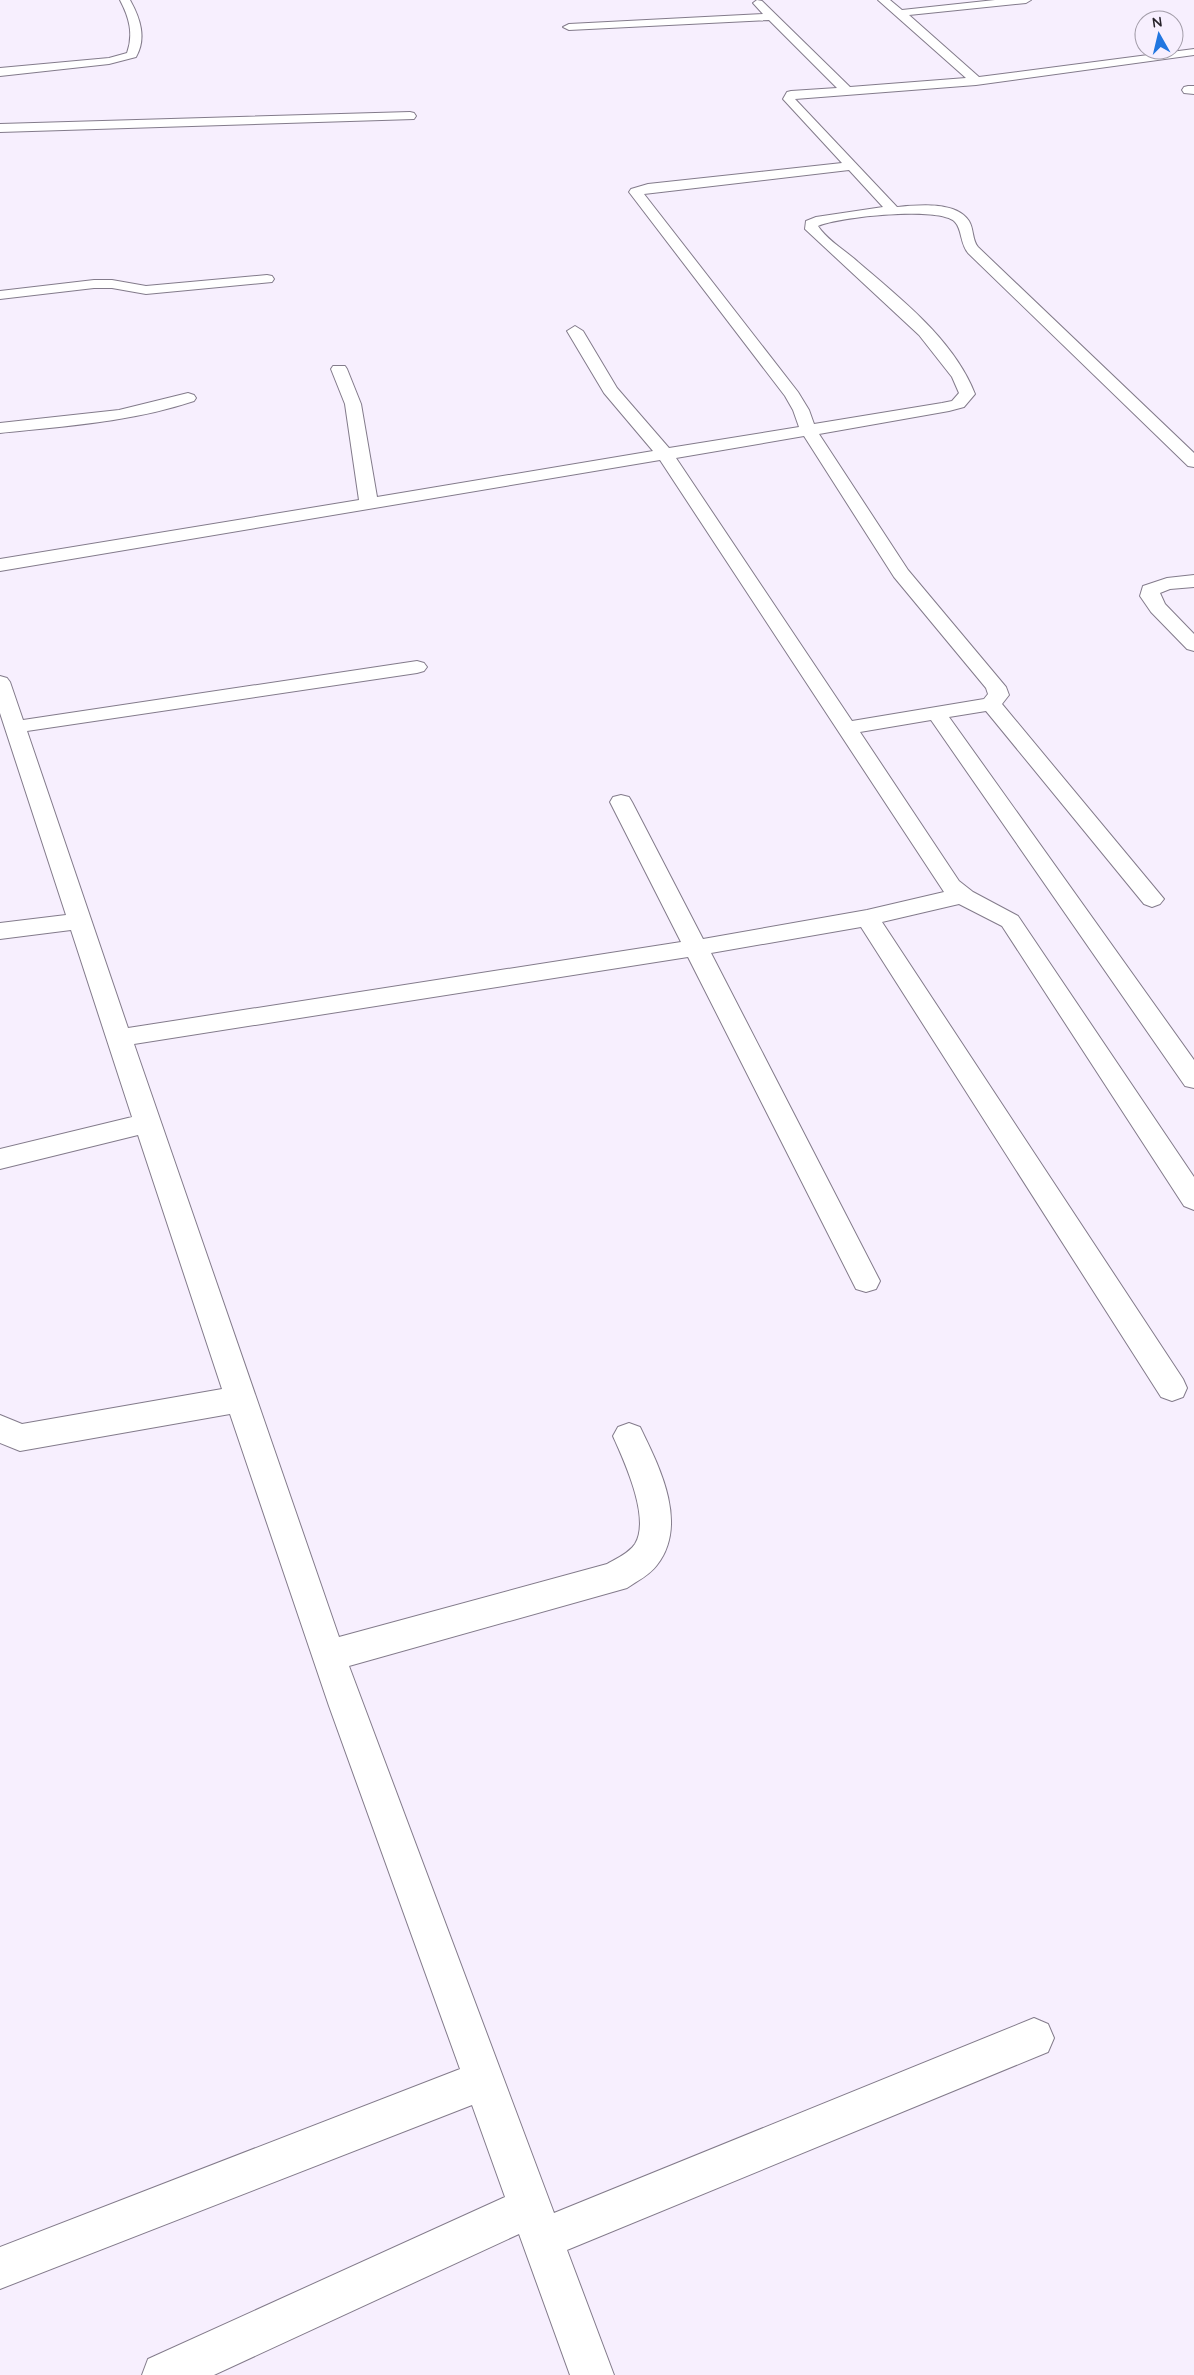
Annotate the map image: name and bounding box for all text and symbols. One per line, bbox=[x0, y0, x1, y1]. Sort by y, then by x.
north arrow bbox=[1134, 10, 1184, 60]
text: N bbox=[1151, 12, 1164, 32]

